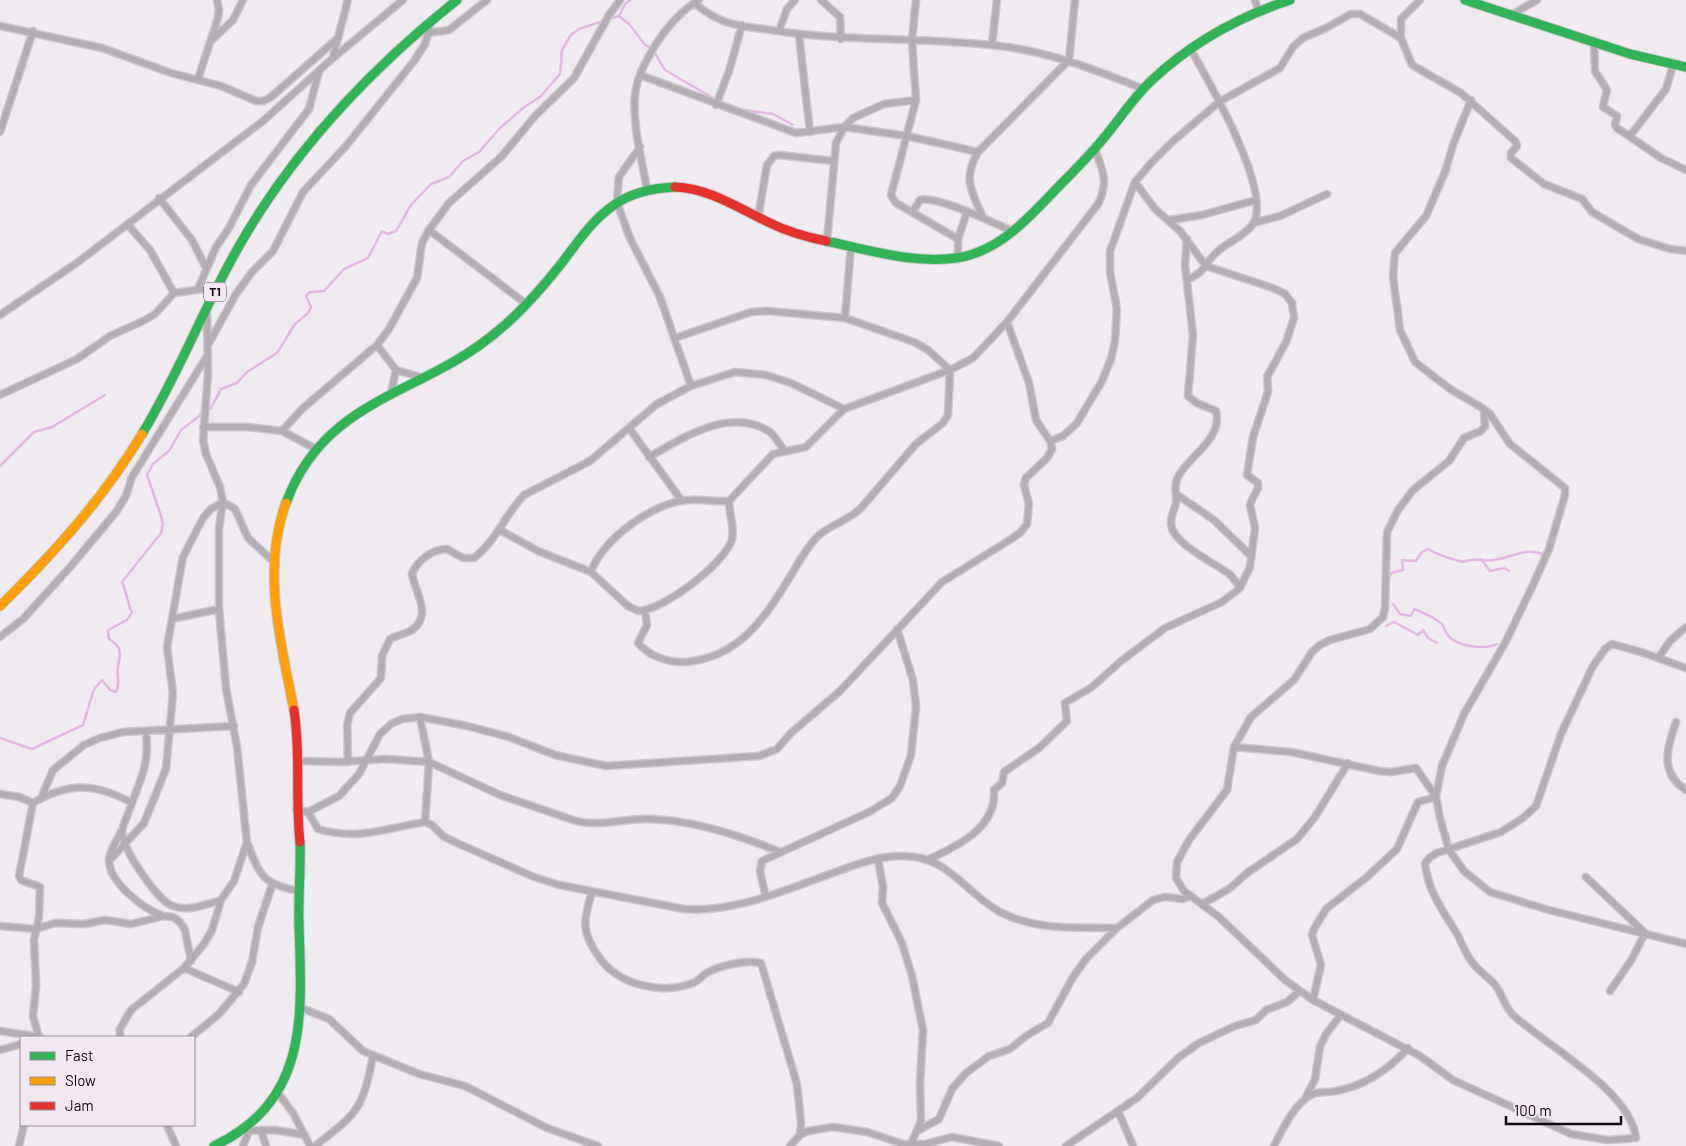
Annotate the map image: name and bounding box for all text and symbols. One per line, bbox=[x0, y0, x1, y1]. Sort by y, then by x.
road number: T1 bbox=[204, 282, 226, 302]
legend bbox=[20, 1036, 195, 1126]
text: Fast bbox=[65, 1046, 93, 1064]
text: Slow bbox=[65, 1071, 96, 1089]
scale bar bbox=[1506, 1094, 1621, 1126]
text: Jam bbox=[65, 1096, 94, 1114]
text: 100 m bbox=[1514, 1101, 1552, 1119]

